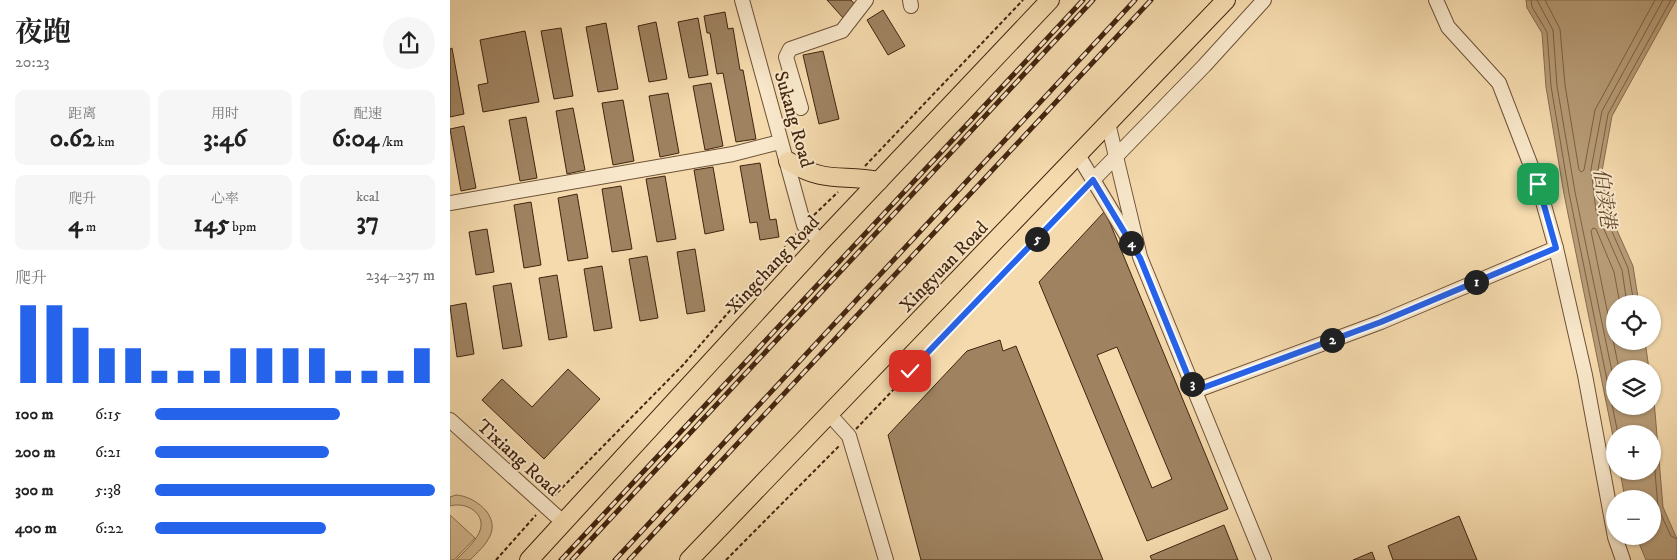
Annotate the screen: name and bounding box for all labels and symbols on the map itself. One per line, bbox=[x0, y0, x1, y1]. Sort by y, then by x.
street label: Sukang Road bbox=[769, 69, 818, 171]
pin bbox=[1517, 163, 1559, 205]
water label: 伯渎港 bbox=[1587, 167, 1620, 233]
street label: Xingchang Road bbox=[721, 210, 825, 319]
street label: Xingyuan Road bbox=[895, 216, 994, 317]
pin: 5 bbox=[1024, 226, 1050, 252]
pin: 4 bbox=[1118, 230, 1144, 256]
pin: 1 bbox=[1464, 270, 1488, 294]
pin: 2 bbox=[1320, 328, 1344, 352]
pin bbox=[889, 350, 931, 392]
pin: 3 bbox=[1180, 372, 1204, 396]
street label: Tixiang Road bbox=[472, 415, 565, 502]

